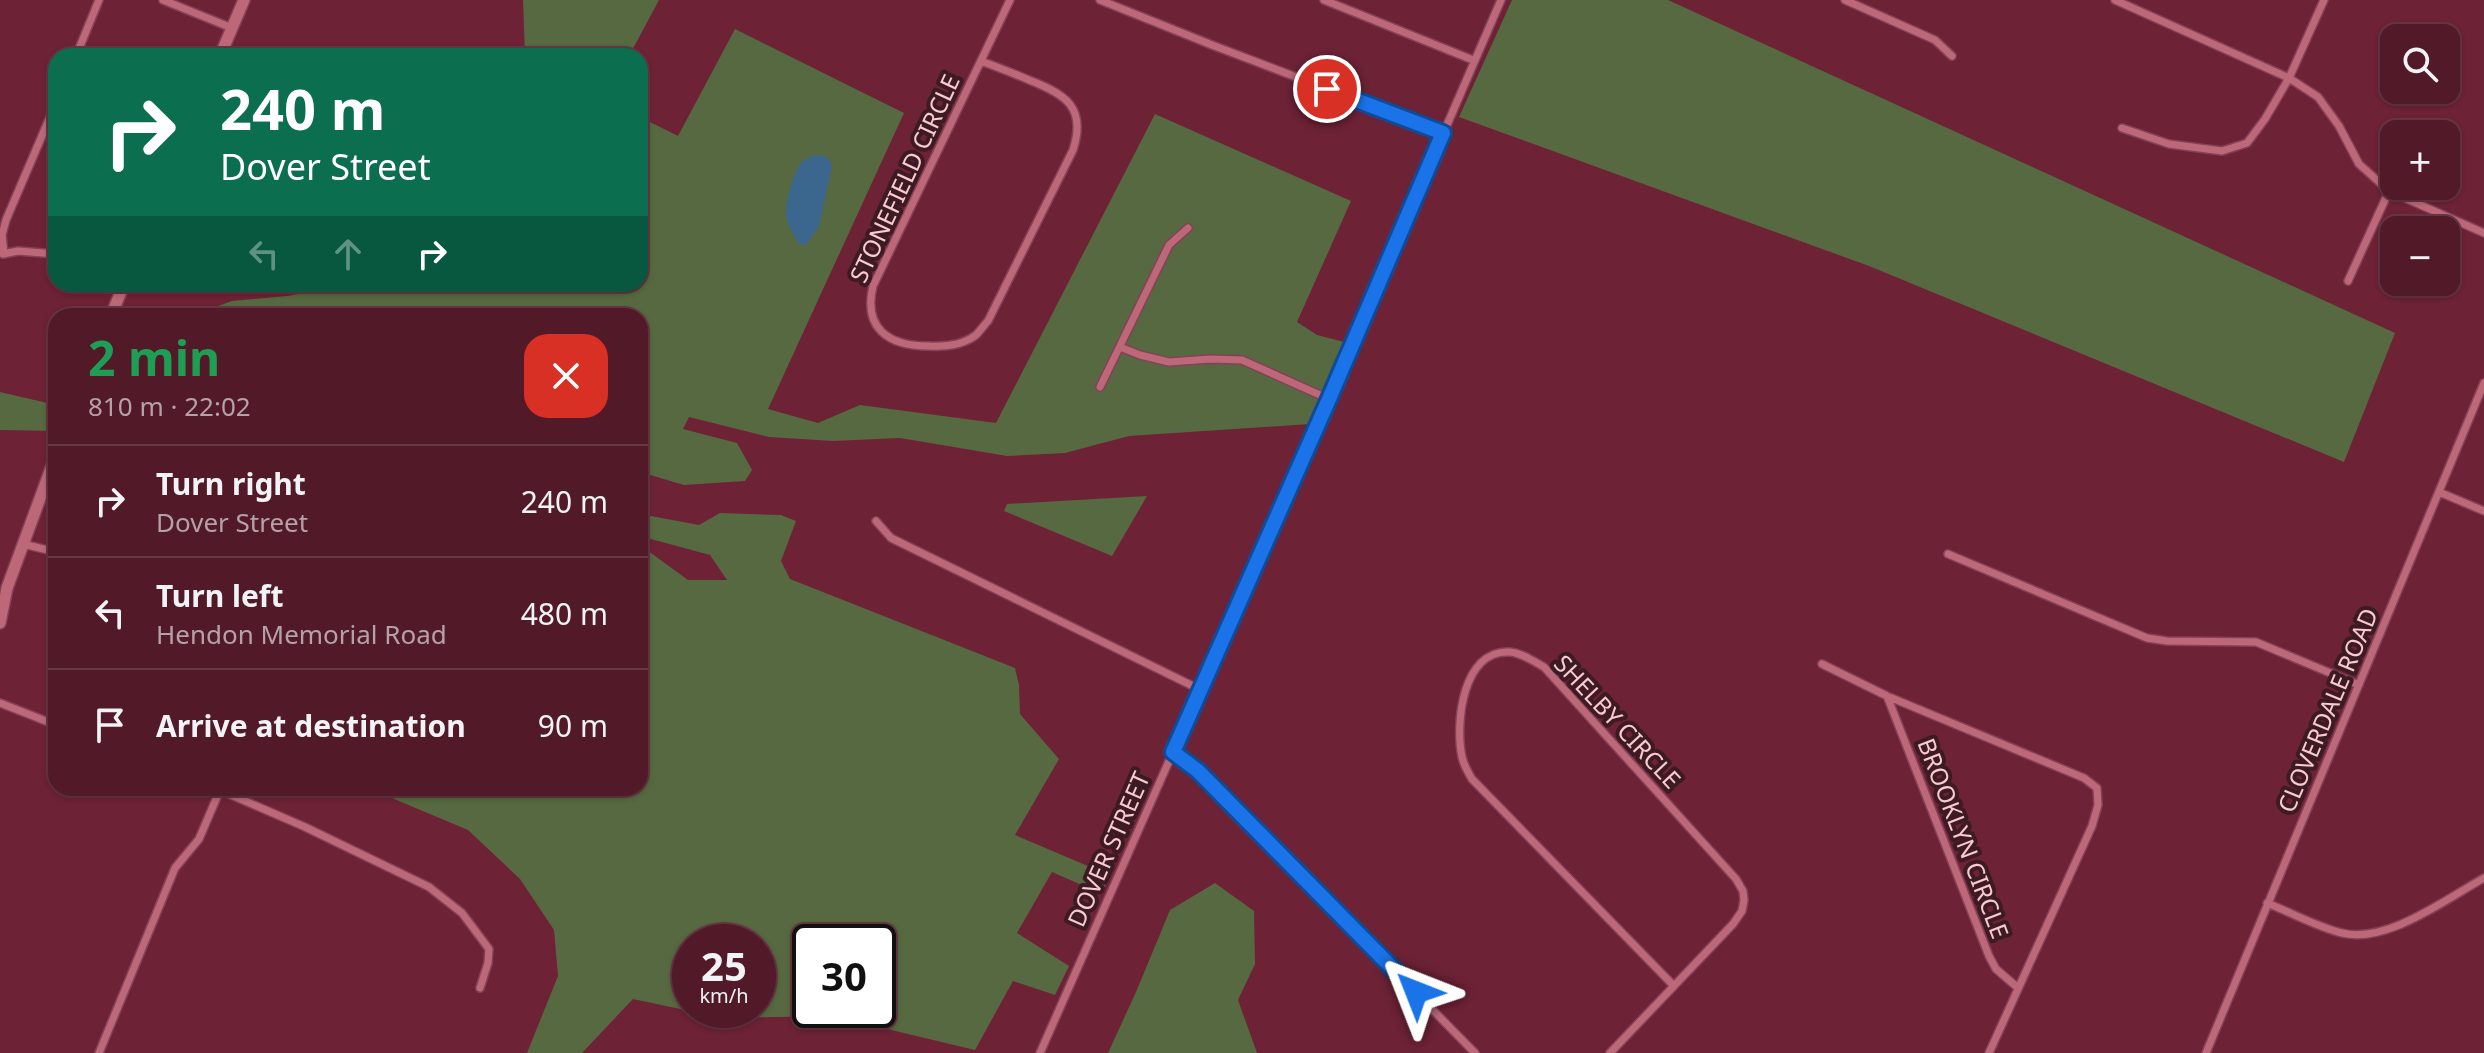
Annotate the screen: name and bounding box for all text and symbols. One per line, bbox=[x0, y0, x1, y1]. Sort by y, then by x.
map controls bbox=[2380, 24, 2460, 296]
button: search bbox=[2380, 24, 2460, 104]
pin bbox=[1293, 55, 1361, 123]
icon: arrive bbox=[1305, 67, 1349, 111]
street label: STONEFIELD CIRCLE bbox=[841, 69, 967, 287]
text: 240 m bbox=[220, 70, 385, 146]
icon: right bbox=[88, 80, 192, 184]
button: + bbox=[2380, 120, 2460, 200]
text: Dover Street bbox=[220, 142, 431, 191]
button: − bbox=[2380, 216, 2460, 296]
icon: left bbox=[242, 232, 286, 276]
icon: ahead bbox=[326, 232, 370, 276]
icon: right bbox=[410, 232, 454, 276]
text: 2 min bbox=[88, 325, 220, 390]
button: close bbox=[524, 334, 608, 418]
text: 810 m · 22:02 bbox=[88, 388, 251, 424]
text: Turn right bbox=[156, 463, 306, 504]
icon: right bbox=[88, 479, 132, 523]
text: 240 m bbox=[521, 481, 608, 522]
text: Dover Street bbox=[156, 504, 308, 540]
text: Turn left bbox=[156, 575, 284, 616]
icon: left bbox=[88, 591, 132, 635]
text: 480 m bbox=[521, 593, 608, 634]
street label: CLOVERDALE ROAD bbox=[2269, 603, 2385, 817]
text: Hendon Memorial Road bbox=[156, 616, 447, 652]
street label: SHELBY CIRCLE bbox=[1547, 647, 1689, 795]
icon: arrive bbox=[88, 703, 132, 747]
text: Arrive at destination bbox=[156, 705, 466, 746]
text: 90 m bbox=[538, 705, 608, 746]
street label: BROOKLYN CIRCLE bbox=[1911, 733, 2017, 943]
street label: DOVER STREET bbox=[1059, 766, 1157, 932]
speed limit sign: 30 bbox=[792, 924, 896, 1028]
text: 25 bbox=[701, 938, 747, 993]
position arrow bbox=[1374, 950, 1458, 1034]
text: km/h bbox=[699, 982, 749, 1009]

